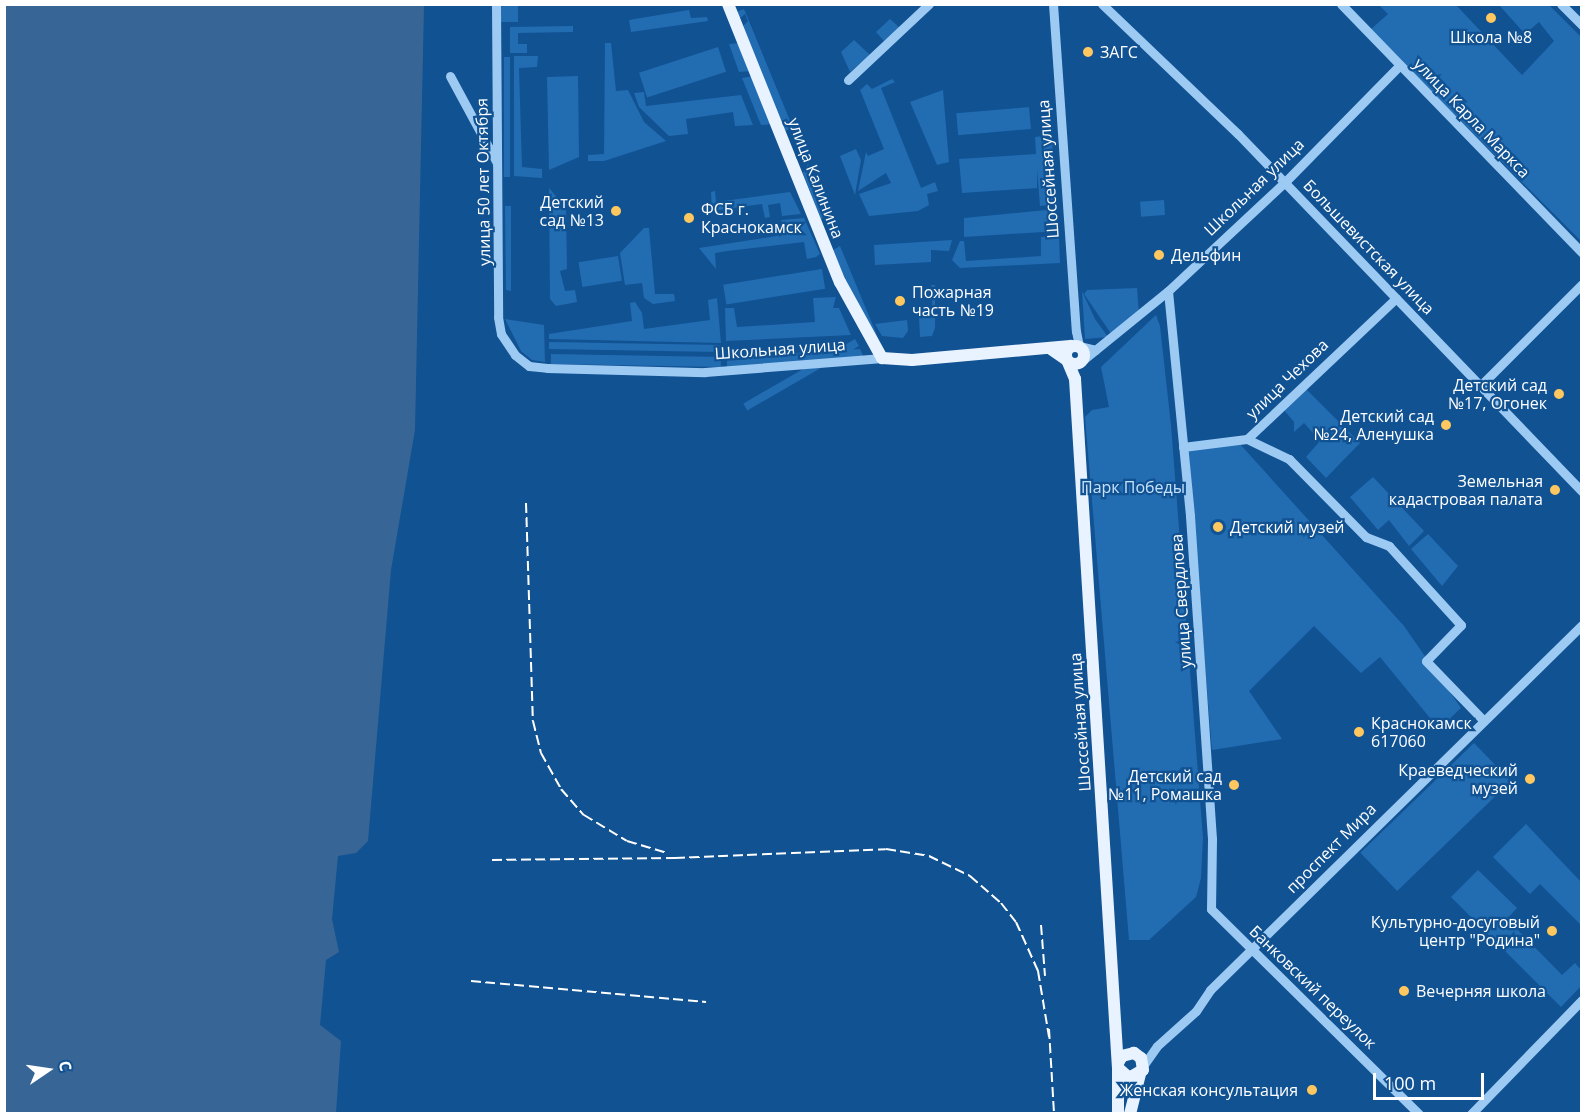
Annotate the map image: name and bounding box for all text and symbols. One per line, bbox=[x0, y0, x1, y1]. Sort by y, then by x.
marker: Школа №8 bbox=[1484, 11, 1498, 25]
place label: Школа №8 bbox=[1450, 27, 1532, 47]
place label: ЗАГС bbox=[1100, 42, 1138, 62]
marker: ЗАГС bbox=[1081, 45, 1095, 59]
street label: улица Карла Маркса bbox=[1410, 54, 1534, 182]
street label: улица 50 лет Октября bbox=[472, 98, 494, 266]
street label: Шоссейная улица bbox=[1034, 99, 1062, 239]
street label: улица Калинина bbox=[784, 115, 848, 241]
street label: Школьная улица bbox=[1200, 134, 1308, 240]
street label: Большевистская улица bbox=[1300, 176, 1438, 318]
place label: Детский сад №13 bbox=[540, 192, 604, 230]
place label: ФСБ г. Краснокамск bbox=[701, 199, 802, 237]
marker: Детский сад №13 bbox=[609, 204, 623, 218]
marker: ФСБ г. Краснокамск bbox=[682, 211, 696, 225]
place label: Дельфин bbox=[1171, 245, 1241, 265]
marker: Дельфин bbox=[1152, 248, 1166, 262]
place label: Пожарная часть №19 bbox=[912, 282, 994, 320]
marker: Пожарная часть №19 bbox=[893, 294, 907, 308]
street label: Школьная улица bbox=[714, 335, 846, 363]
street label: улица Чехова bbox=[1242, 335, 1332, 423]
place label: Детский сад №17, Огонек bbox=[1448, 375, 1547, 413]
marker: Детский сад №17, Огонек bbox=[1552, 387, 1566, 401]
place label: Детский сад №24, Аленушка bbox=[1313, 406, 1434, 444]
marker: Детский сад №24, Аленушка bbox=[1439, 418, 1453, 432]
place label: Земельная кадастровая палата bbox=[1389, 471, 1543, 509]
park label: Парк Победы bbox=[1081, 477, 1185, 497]
marker: Земельная кадастровая палата bbox=[1548, 483, 1562, 497]
place label: Детский музей bbox=[1230, 517, 1345, 537]
marker: Детский музей bbox=[1211, 520, 1225, 534]
street label: улица Свердлова bbox=[1167, 533, 1195, 669]
street label: Шоссейная улица bbox=[1066, 652, 1094, 792]
place label: Краснокамск 617060 bbox=[1371, 713, 1472, 751]
marker: Краснокамск 617060 bbox=[1352, 725, 1366, 739]
place label: Краеведческий музей bbox=[1398, 760, 1518, 798]
place label: Детский сад №11, Ромашка bbox=[1108, 766, 1222, 804]
marker: Краеведческий музей bbox=[1523, 772, 1537, 786]
marker: Детский сад №11, Ромашка bbox=[1227, 778, 1241, 792]
street label: проспект Мира bbox=[1282, 799, 1380, 897]
place label: Культурно-досуговый центр "Родина" bbox=[1371, 912, 1540, 950]
street label: Банковский переулок bbox=[1246, 921, 1380, 1053]
marker: Культурно-досуговый центр "Родина" bbox=[1545, 924, 1559, 938]
place label: Вечерняя школа bbox=[1416, 981, 1546, 1001]
marker: Вечерняя школа bbox=[1397, 984, 1411, 998]
north arrow bbox=[18, 1040, 78, 1100]
text: С bbox=[54, 1058, 77, 1073]
scale bar bbox=[1376, 1061, 1487, 1099]
text: 100 m bbox=[1384, 1071, 1436, 1095]
place label: Женская консультация bbox=[1120, 1080, 1298, 1100]
marker: Женская консультация bbox=[1303, 1081, 1321, 1099]

